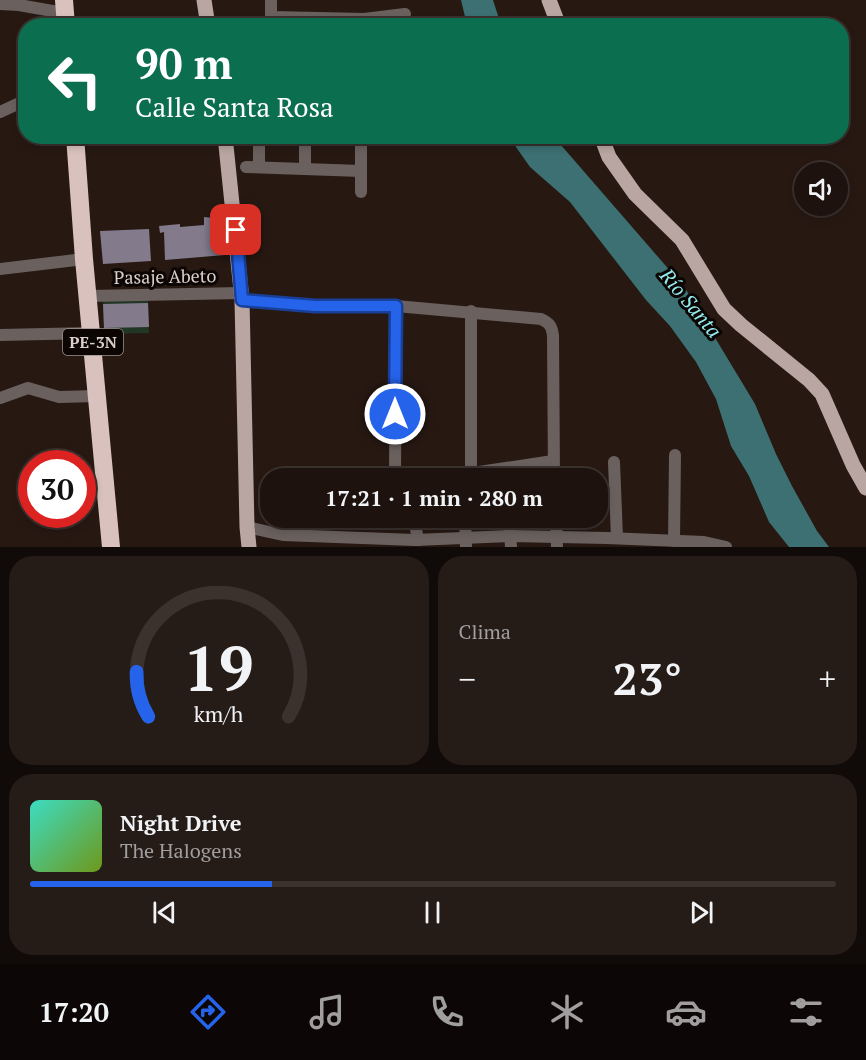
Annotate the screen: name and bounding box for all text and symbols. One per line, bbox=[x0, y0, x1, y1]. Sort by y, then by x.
text: 90 m bbox=[135, 35, 233, 91]
icon: left bbox=[36, 42, 114, 120]
text: Calle Santa Rosa bbox=[135, 89, 334, 125]
map controls bbox=[794, 162, 848, 216]
button: sound bbox=[794, 162, 848, 216]
pin bbox=[210, 204, 261, 255]
icon: arrive bbox=[219, 213, 252, 246]
water label: Río Santa bbox=[653, 262, 728, 343]
street label: Pasaje Abeto bbox=[113, 263, 217, 289]
road number: PE-3N bbox=[63, 329, 123, 355]
position arrow bbox=[363, 382, 427, 446]
speed limit sign: 30 bbox=[18, 450, 96, 528]
text: 17:21 · 1 min · 280 m bbox=[325, 483, 543, 512]
text: Clima bbox=[459, 618, 511, 645]
text: 19 bbox=[183, 626, 254, 709]
text: 23° bbox=[613, 648, 682, 708]
text: − bbox=[459, 657, 476, 700]
text: + bbox=[818, 657, 836, 700]
text: km/h bbox=[194, 701, 244, 729]
text: Night Drive bbox=[120, 808, 242, 837]
text: The Halogens bbox=[120, 837, 242, 864]
icon: previous bbox=[148, 896, 181, 929]
icon: pause bbox=[416, 896, 449, 929]
icon: next bbox=[685, 896, 718, 929]
icon: directions bbox=[187, 991, 229, 1033]
icon: music bbox=[306, 991, 348, 1033]
icon: phone bbox=[426, 991, 468, 1033]
icon: climate bbox=[546, 991, 588, 1033]
icon: car bbox=[665, 991, 707, 1033]
icon: filters bbox=[785, 991, 827, 1033]
text: 17:20 bbox=[39, 994, 109, 1030]

